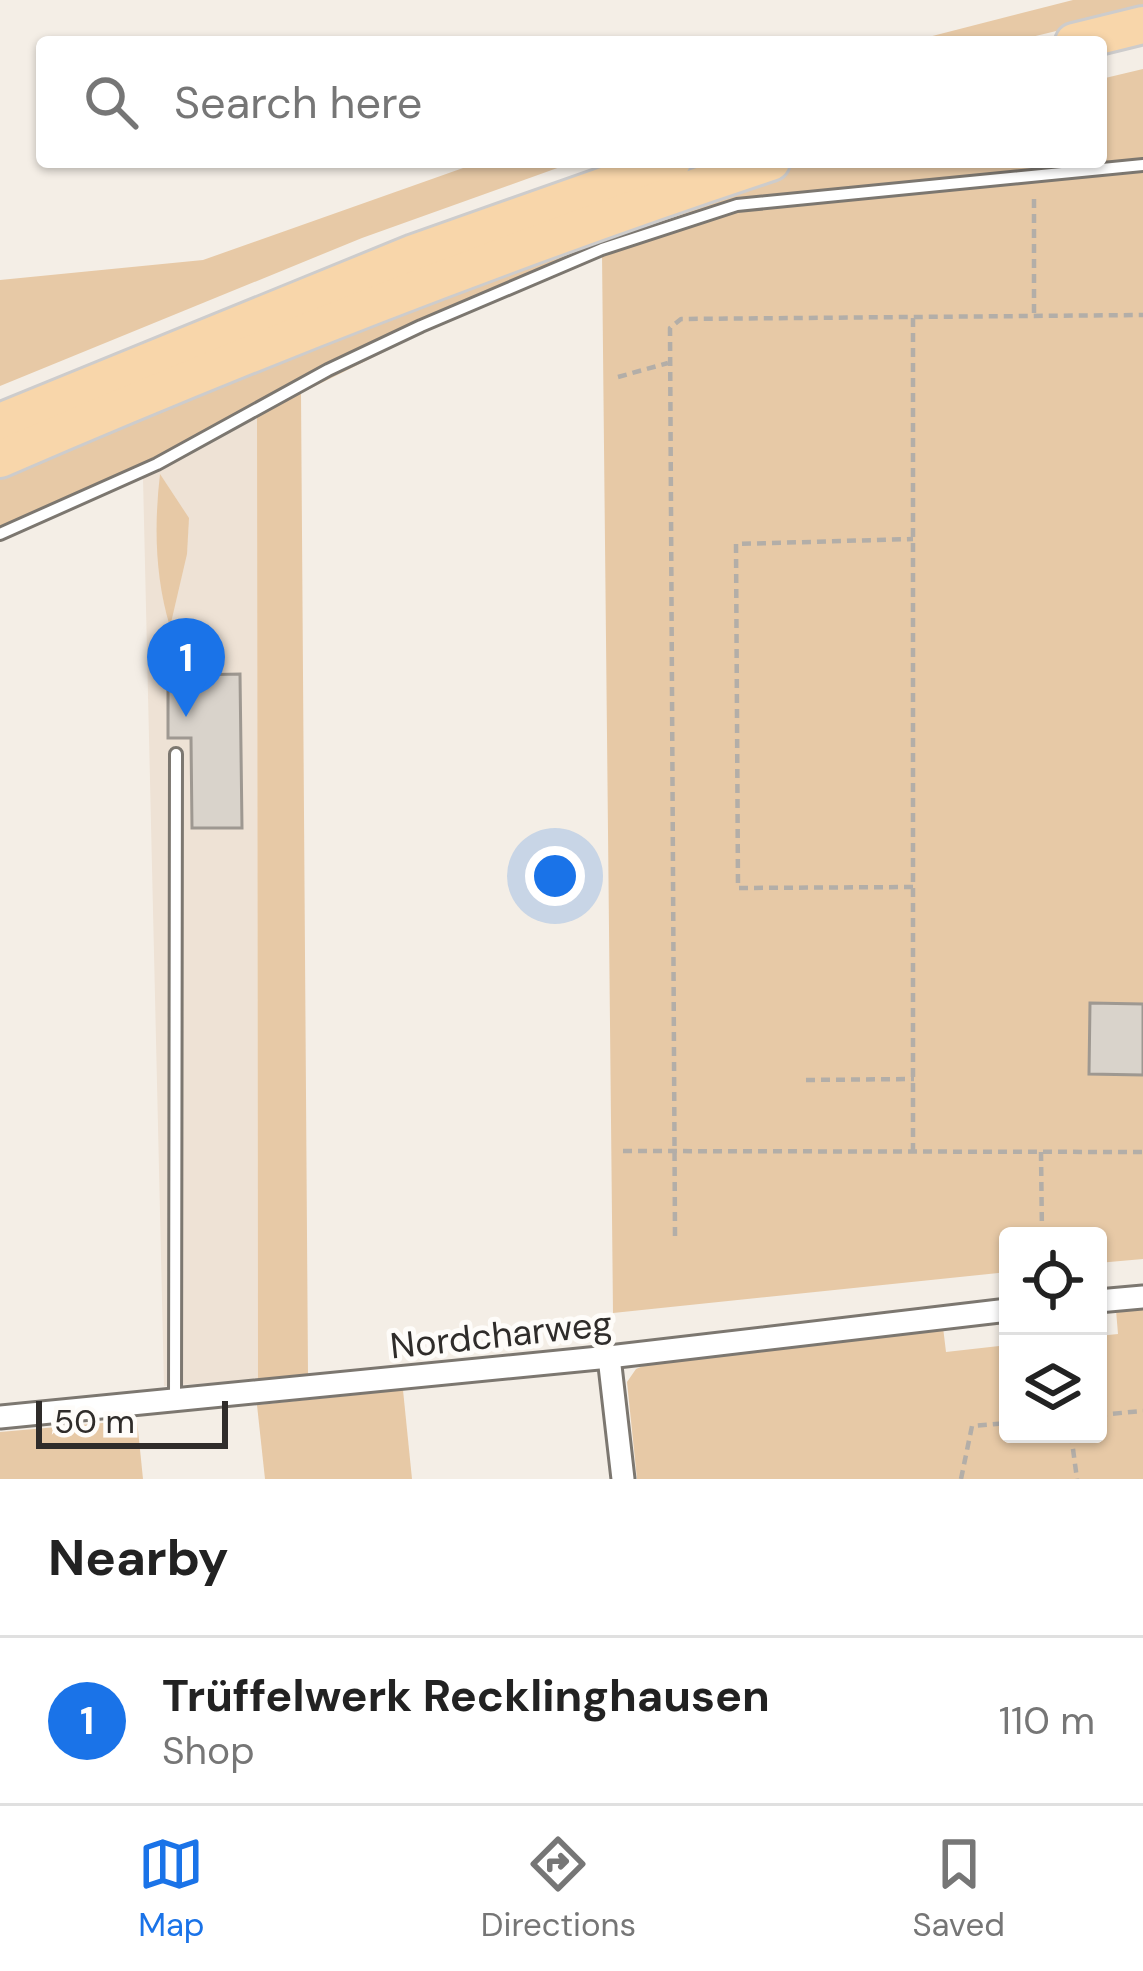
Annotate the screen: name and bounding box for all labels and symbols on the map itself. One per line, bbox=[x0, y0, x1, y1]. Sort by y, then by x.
pin: 1 bbox=[147, 618, 225, 717]
your location bbox=[525, 846, 585, 906]
street label: Nordcharweg bbox=[388, 1299, 614, 1370]
scale bar bbox=[36, 1395, 228, 1448]

